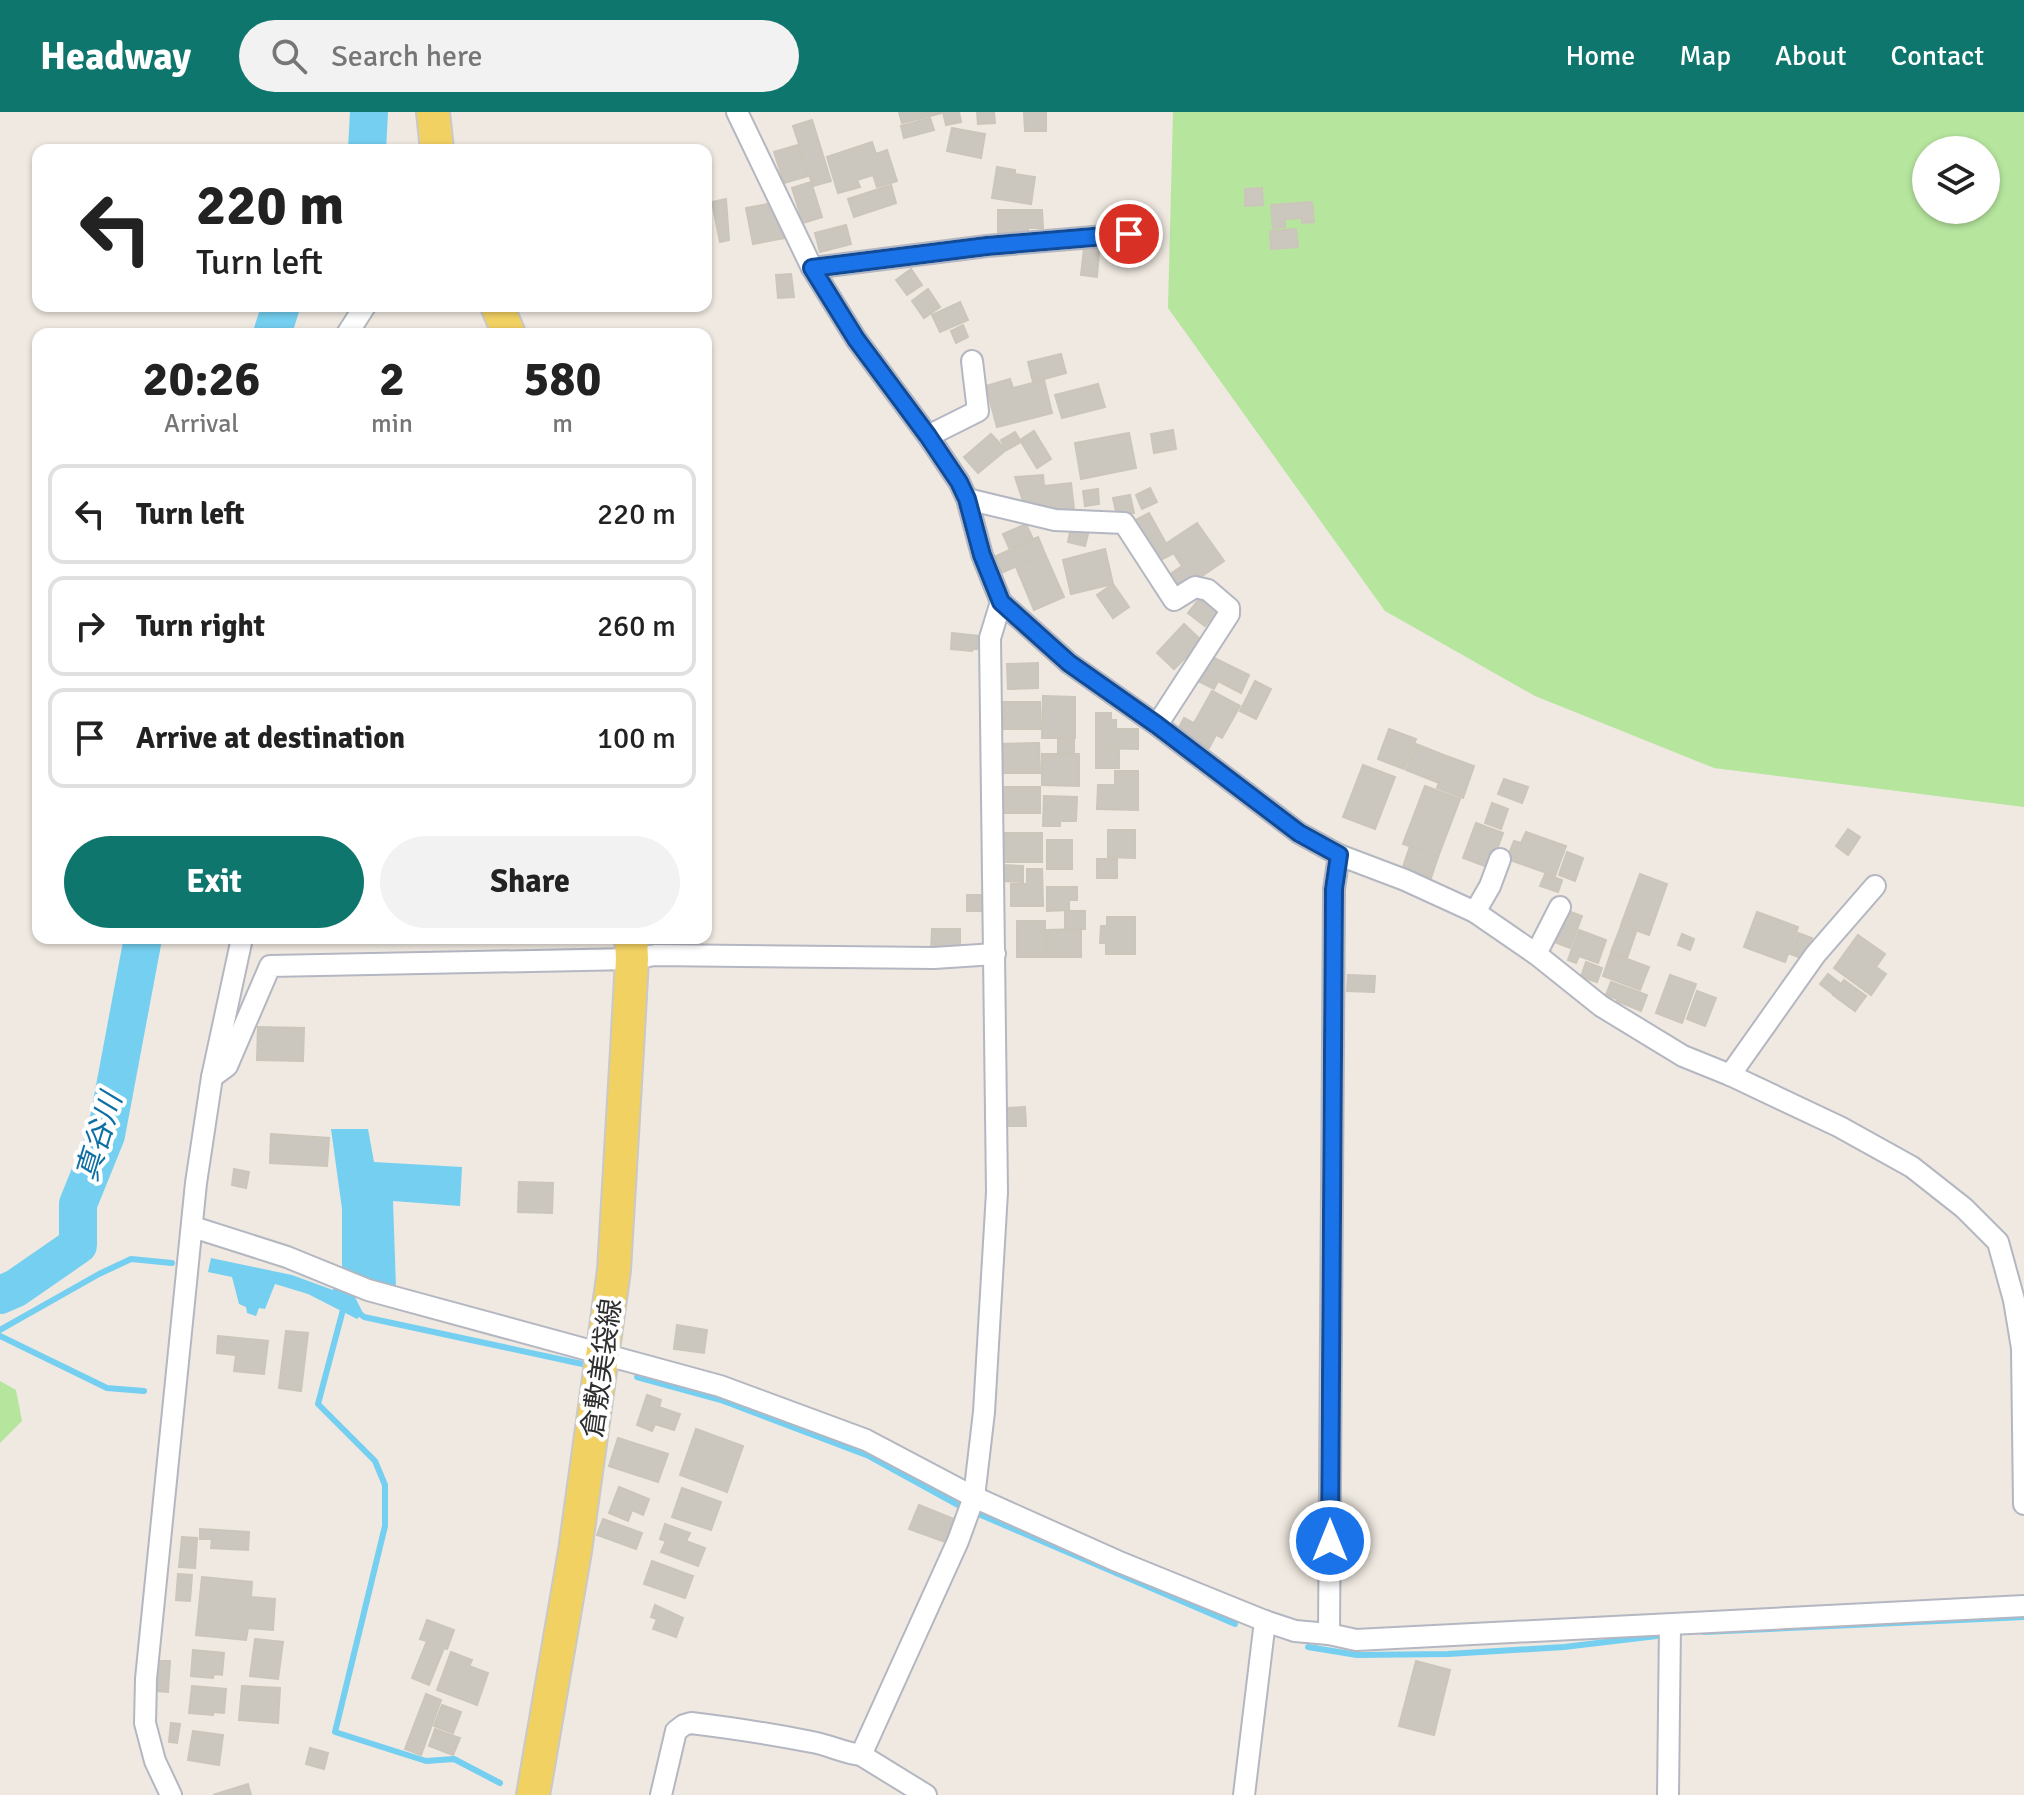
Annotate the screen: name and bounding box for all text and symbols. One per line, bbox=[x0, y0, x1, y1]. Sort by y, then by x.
search box bbox=[239, 20, 799, 92]
text: Headway bbox=[40, 33, 191, 80]
icon: search bbox=[267, 34, 311, 78]
text: Search here bbox=[331, 38, 482, 75]
text: Home bbox=[1566, 39, 1635, 73]
text: Map bbox=[1679, 39, 1731, 73]
text: About bbox=[1775, 39, 1847, 73]
text: Contact bbox=[1891, 39, 1984, 73]
map controls bbox=[1912, 136, 2000, 224]
button: layers bbox=[1912, 136, 2000, 224]
text: 220 m bbox=[196, 171, 344, 240]
icon: left bbox=[64, 176, 168, 280]
pin bbox=[1095, 200, 1163, 268]
icon: arrive bbox=[1107, 212, 1151, 256]
text: Turn left bbox=[196, 240, 323, 285]
text: 20:26 bbox=[143, 350, 260, 409]
text: 2 bbox=[379, 350, 405, 409]
text: 580 bbox=[524, 350, 601, 409]
text: Arrival bbox=[164, 408, 239, 440]
text: min bbox=[371, 408, 413, 440]
text: m bbox=[552, 408, 573, 440]
icon: left bbox=[68, 492, 112, 536]
text: Turn left bbox=[136, 496, 245, 533]
text: 220 m bbox=[597, 496, 676, 533]
icon: right bbox=[68, 604, 112, 648]
text: Turn right bbox=[136, 608, 265, 645]
text: 260 m bbox=[597, 608, 676, 645]
icon: arrive bbox=[68, 716, 112, 760]
text: Arrive at destination bbox=[136, 720, 405, 757]
text: 100 m bbox=[597, 720, 676, 757]
button: Exit bbox=[64, 836, 364, 928]
button: Share bbox=[380, 836, 680, 928]
water label: 真谷川 bbox=[69, 1086, 131, 1186]
street label: 倉敷美袋線 bbox=[575, 1296, 629, 1440]
position arrow bbox=[1288, 1499, 1372, 1583]

